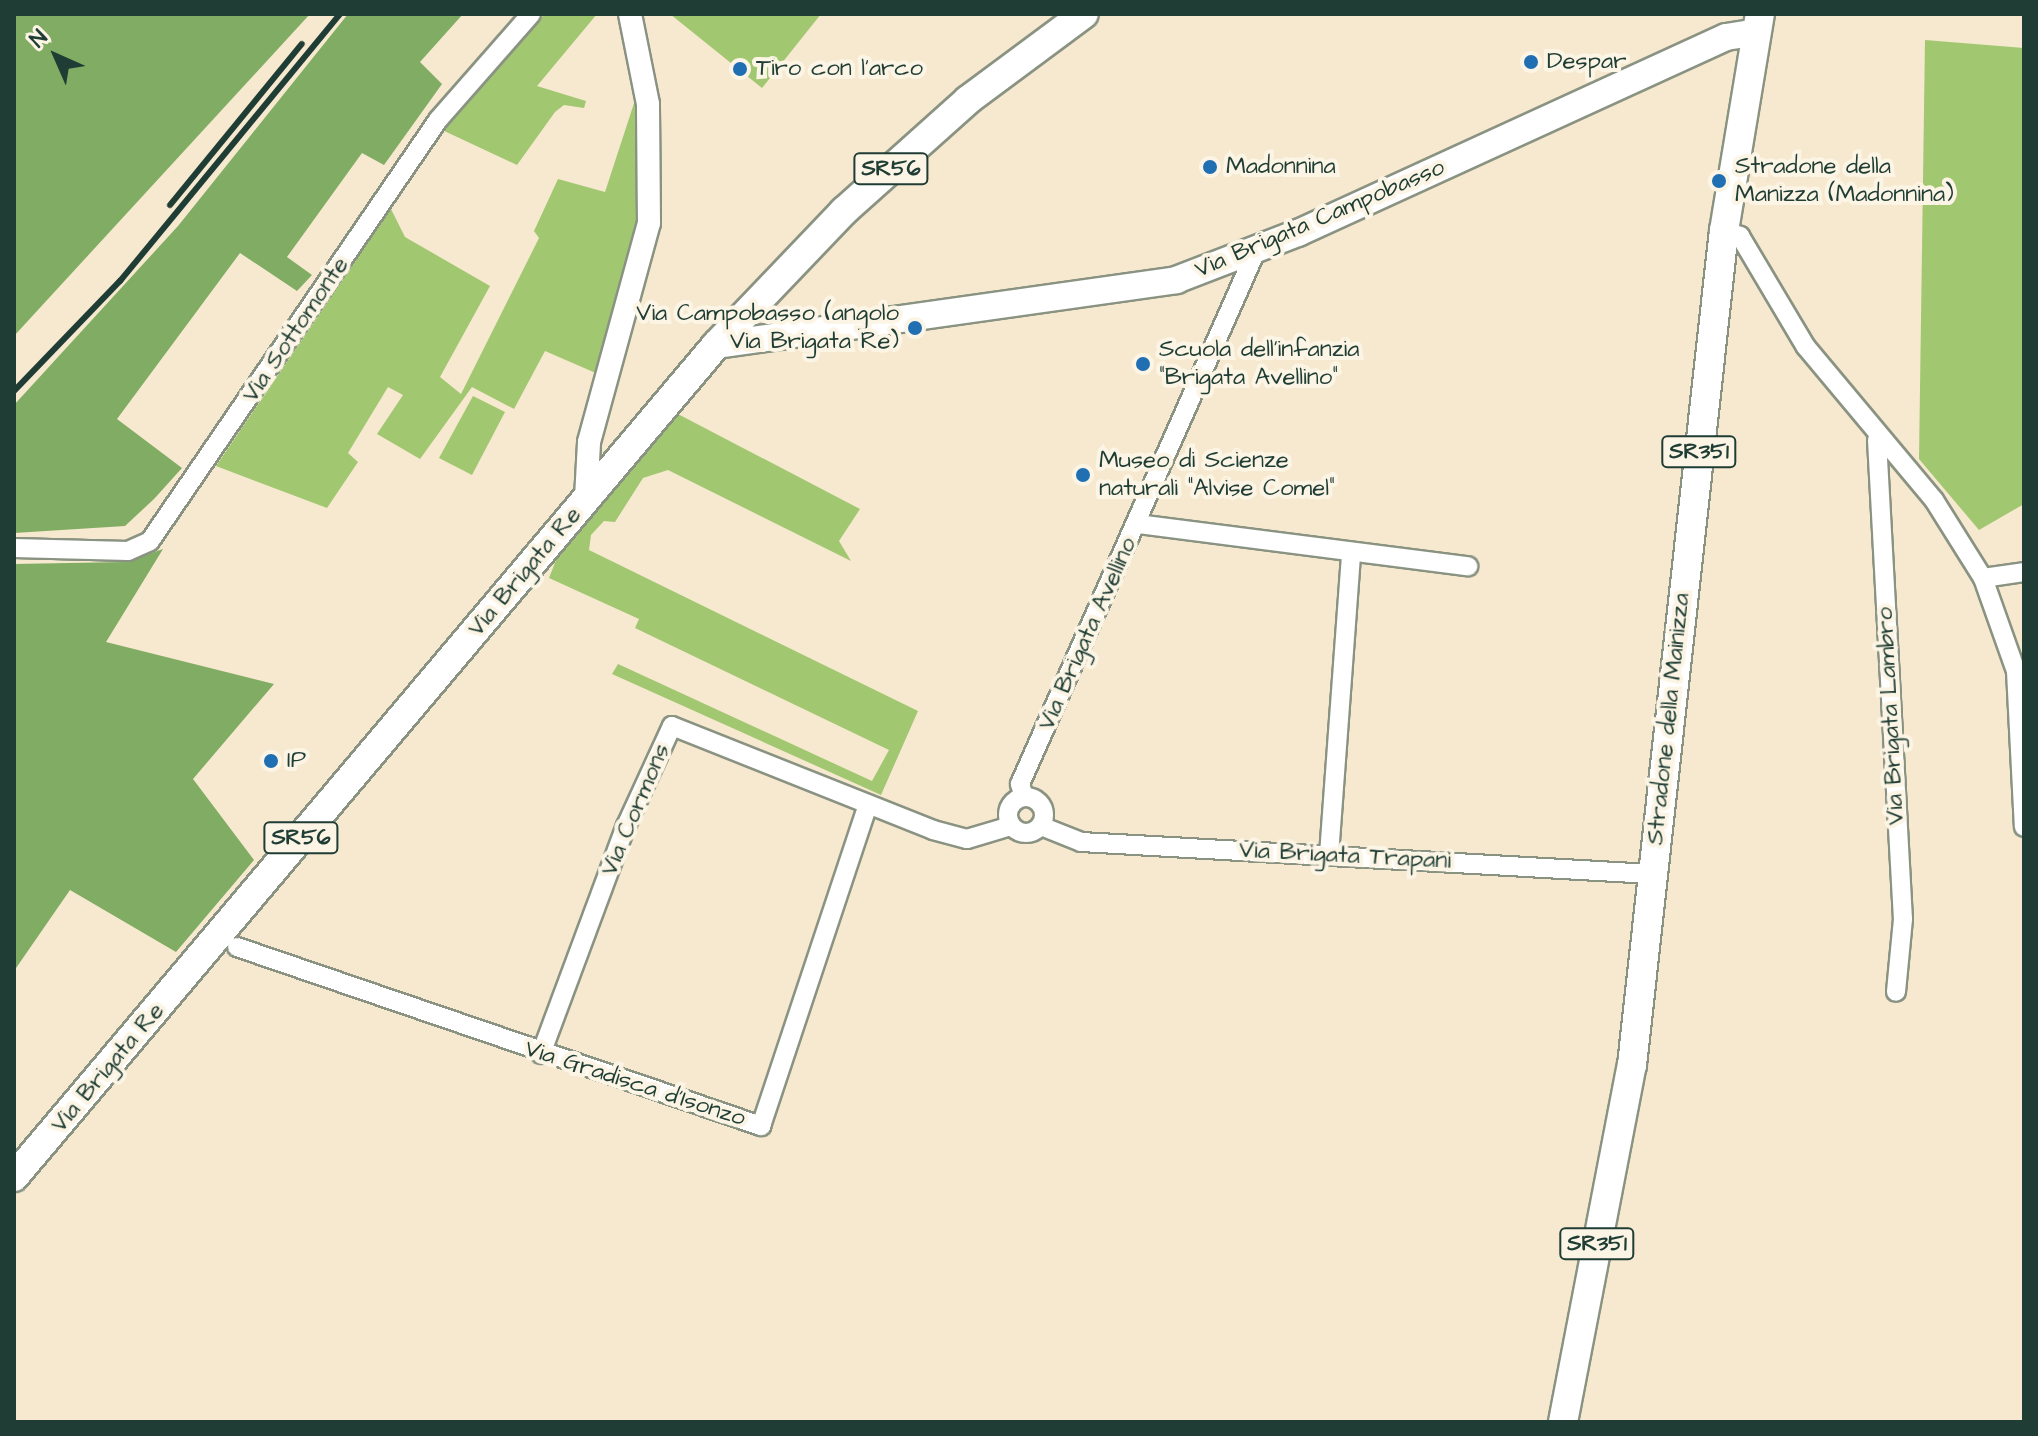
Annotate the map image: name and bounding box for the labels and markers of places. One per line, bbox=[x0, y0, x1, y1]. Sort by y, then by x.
place label: Despar bbox=[1547, 48, 1626, 76]
marker: Despar bbox=[1522, 53, 1540, 71]
place label: Tiro con l'arco bbox=[756, 55, 923, 83]
marker: Tiro con l'arco bbox=[731, 60, 749, 78]
place label: Madonnina bbox=[1226, 153, 1336, 181]
place label: Stradone della Manizza (Madonnina) bbox=[1735, 153, 1954, 209]
marker: Madonnina bbox=[1201, 158, 1219, 176]
marker: Stradone della Manizza (Madonnina) bbox=[1710, 172, 1728, 190]
place label: Via Campobasso (angolo Via Brigata Re) bbox=[636, 300, 899, 356]
marker: Via Campobasso (angolo Via Brigata Re) bbox=[906, 319, 924, 337]
place label: Scuola dell'infanzia "Brigata Avellino" bbox=[1159, 336, 1359, 392]
marker: Scuola dell'infanzia "Brigata Avellino" bbox=[1134, 355, 1152, 373]
place label: Museo di Scienze naturali "Alvise Comel" bbox=[1099, 447, 1335, 503]
marker: Museo di Scienze naturali "Alvise Comel" bbox=[1074, 466, 1092, 484]
place label: IP bbox=[287, 747, 306, 775]
marker: IP bbox=[262, 752, 280, 770]

